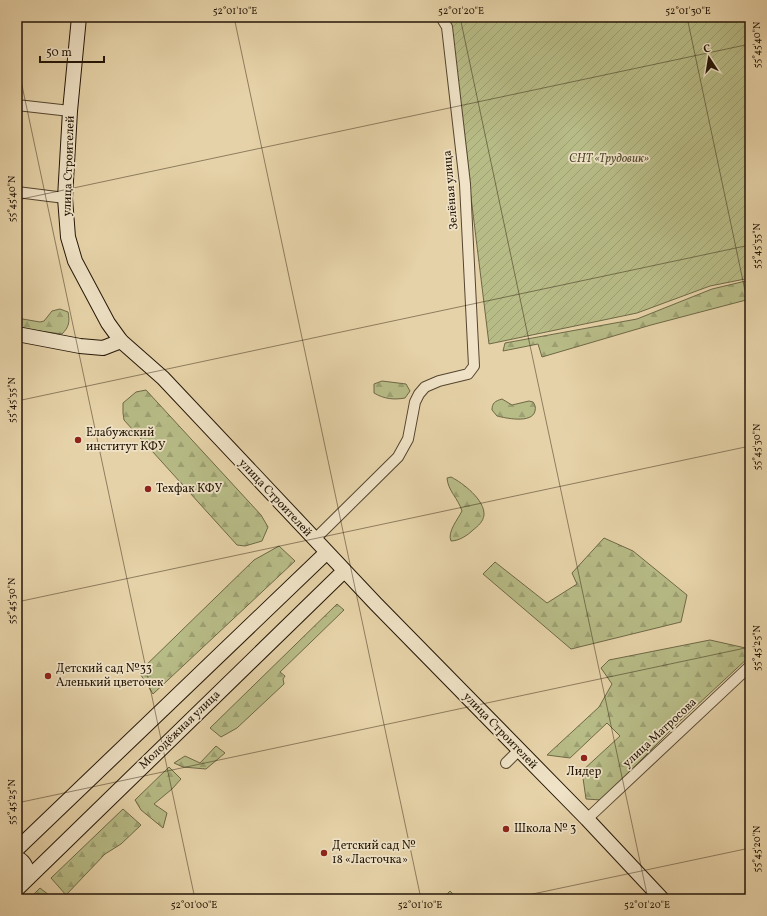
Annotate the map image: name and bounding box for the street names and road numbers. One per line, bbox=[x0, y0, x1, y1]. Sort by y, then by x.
street label: улица Строителей bbox=[59, 115, 79, 217]
street label: Зелёная улица bbox=[440, 150, 462, 230]
street label: улица Строителей bbox=[235, 456, 315, 540]
street label: Молодёжная улица bbox=[136, 687, 224, 773]
street label: улица Строителей bbox=[459, 689, 541, 773]
street label: улица Матросова bbox=[620, 695, 700, 771]

